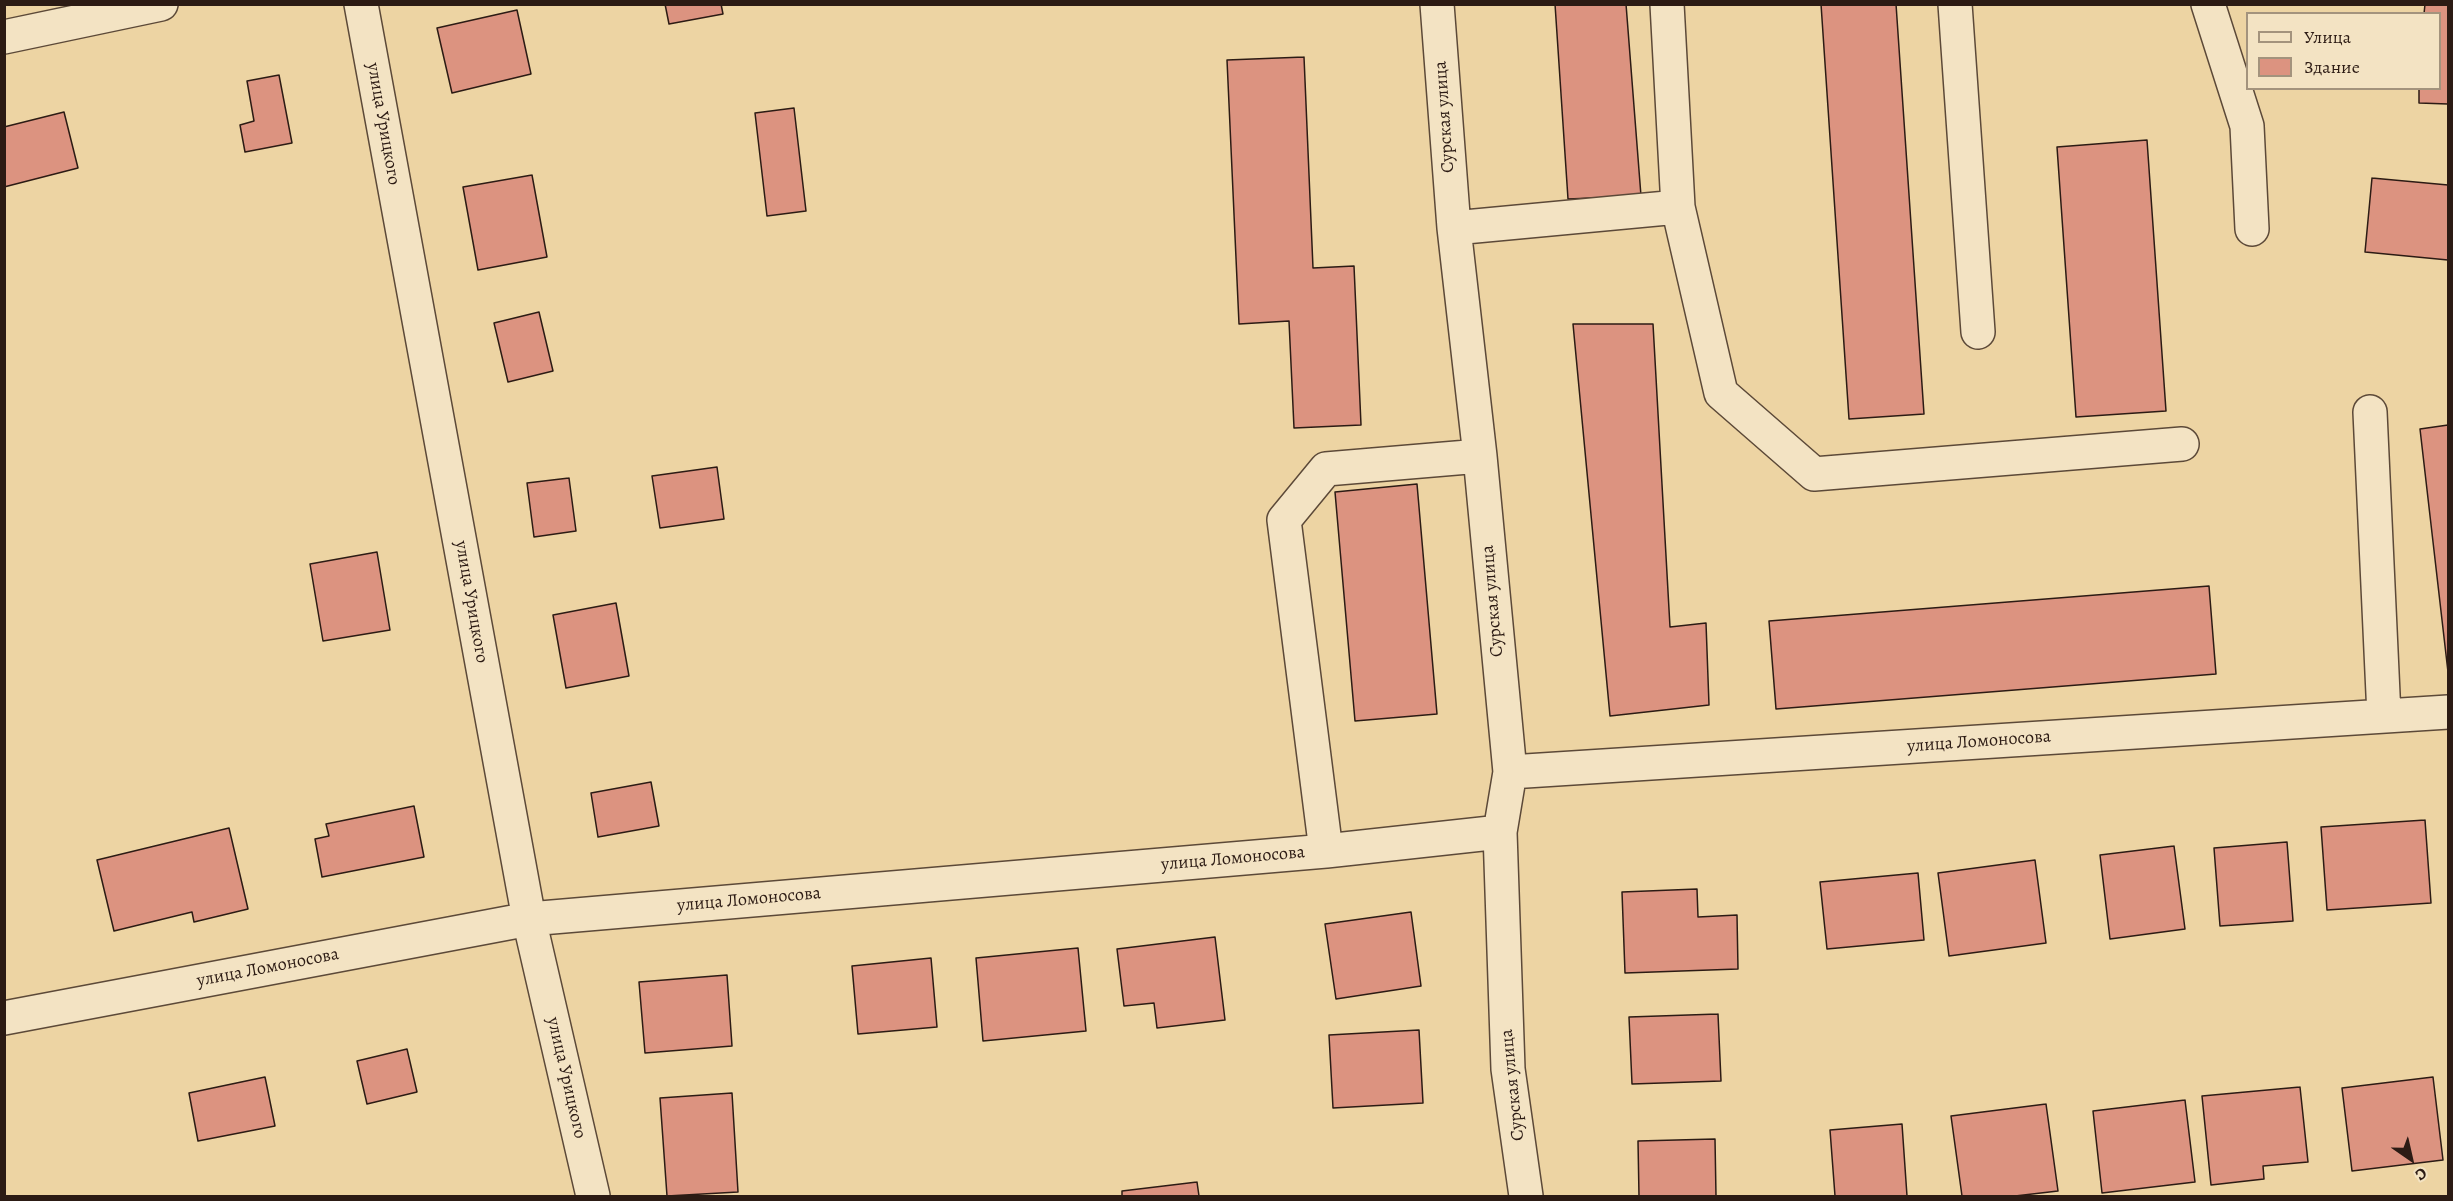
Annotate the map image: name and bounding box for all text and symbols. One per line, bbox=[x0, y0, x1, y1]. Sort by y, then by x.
legend bbox=[2246, 12, 2441, 90]
text: Улица bbox=[2304, 25, 2351, 49]
text: Здание bbox=[2304, 55, 2360, 79]
street label: Сурская улица bbox=[1430, 60, 1460, 174]
street label: улица Урицкого bbox=[362, 61, 404, 187]
street label: улица Урицкого bbox=[450, 539, 492, 665]
street label: Сурская улица bbox=[1477, 544, 1509, 658]
street label: улица Ломоносова bbox=[1906, 726, 2052, 758]
street label: улица Ломоносова bbox=[1160, 842, 1306, 876]
street label: улица Ломоносова bbox=[676, 883, 822, 917]
street label: улица Ломоносова bbox=[195, 944, 341, 992]
street label: улица Урицкого bbox=[542, 1015, 590, 1141]
street label: Сурская улица bbox=[1496, 1028, 1530, 1142]
north arrow bbox=[2381, 1129, 2441, 1189]
text: С bbox=[2411, 1162, 2431, 1186]

